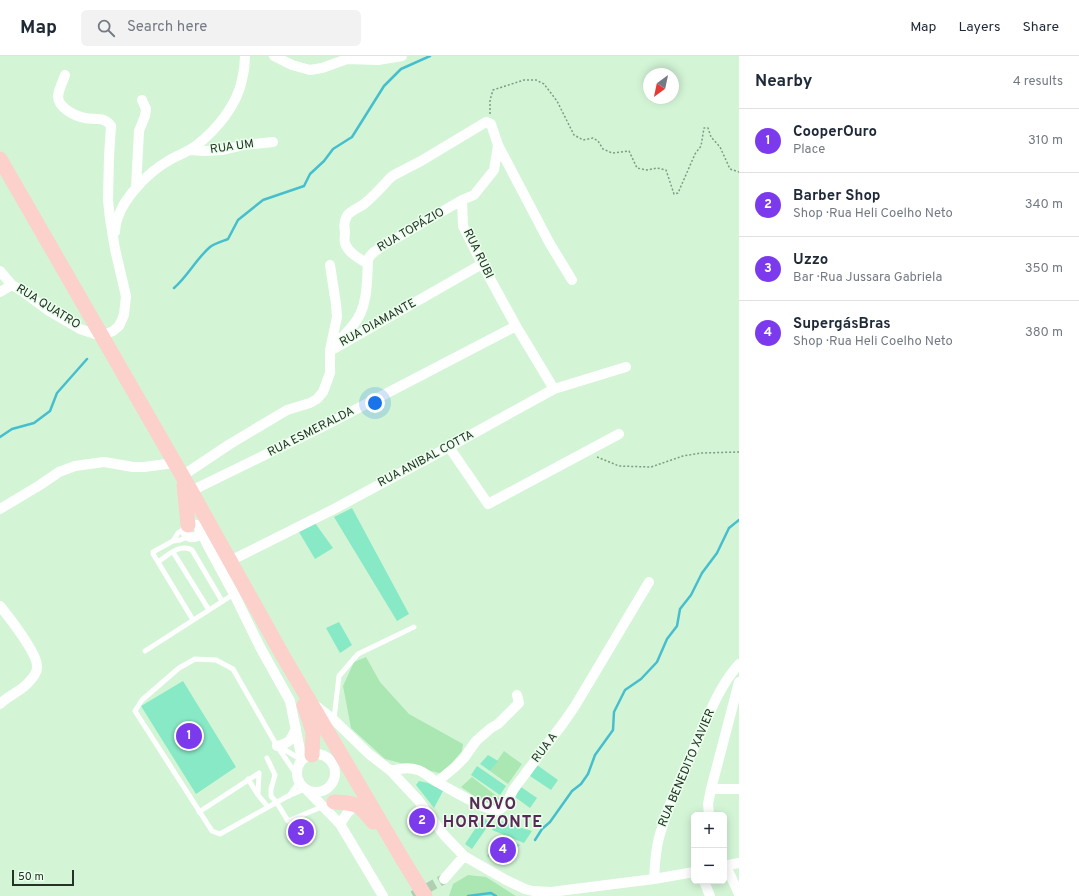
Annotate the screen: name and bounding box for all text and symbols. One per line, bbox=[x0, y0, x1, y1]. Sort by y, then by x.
search box bbox=[81, 10, 361, 46]
text: Map bbox=[20, 16, 57, 40]
icon: search bbox=[95, 17, 117, 39]
text: Search here bbox=[127, 18, 207, 37]
text: Map bbox=[910, 19, 936, 36]
text: Layers bbox=[958, 19, 1000, 36]
text: Share bbox=[1022, 19, 1059, 36]
north arrow bbox=[643, 68, 679, 104]
text: Nearby bbox=[755, 71, 812, 93]
text: 4 results bbox=[1013, 74, 1063, 90]
text: CooperOuro bbox=[793, 123, 877, 142]
text: 1 bbox=[765, 133, 771, 149]
text: 310 m bbox=[1028, 133, 1063, 149]
street label: RUA UM bbox=[209, 136, 255, 158]
text: Place bbox=[793, 142, 825, 158]
text: Barber Shop bbox=[793, 187, 880, 206]
text: 2 bbox=[764, 197, 772, 213]
text: 340 m bbox=[1025, 197, 1063, 213]
street label: RUA TOPÁZIO bbox=[374, 204, 448, 256]
text: Shop · Rua Heli Coelho Neto bbox=[793, 206, 953, 222]
street label: RUA RUBI bbox=[459, 226, 497, 282]
text: Uzzo bbox=[793, 251, 828, 270]
text: 3 bbox=[764, 261, 772, 277]
text: 350 m bbox=[1025, 261, 1063, 277]
text: Bar · Rua Jussara Gabriela bbox=[793, 270, 942, 286]
street label: RUA QUATRO bbox=[13, 281, 83, 333]
street label: RUA DIAMANTE bbox=[337, 295, 419, 351]
text: SupergásBras bbox=[793, 315, 891, 334]
text: 4 bbox=[764, 325, 772, 341]
text: 380 m bbox=[1025, 325, 1063, 341]
text: Shop · Rua Heli Coelho Neto bbox=[793, 334, 953, 350]
your location bbox=[365, 393, 385, 413]
street label: RUA ESMERALDA bbox=[265, 403, 357, 461]
street label: RUA ANIBAL COTTA bbox=[375, 427, 477, 491]
street label: RUA BENEDITO XAVIER bbox=[655, 707, 719, 829]
pin: 1 bbox=[176, 721, 202, 751]
street label: RUA A bbox=[528, 730, 562, 766]
district label: NOVO HORIZONTE bbox=[443, 795, 543, 833]
pin: 2 bbox=[409, 806, 435, 836]
map controls bbox=[691, 812, 727, 884]
button: + bbox=[691, 812, 727, 848]
pin: 3 bbox=[288, 817, 314, 847]
pin: 4 bbox=[490, 835, 516, 865]
button: − bbox=[691, 848, 727, 884]
scale bar bbox=[12, 868, 74, 887]
text: 50 m bbox=[18, 870, 44, 884]

